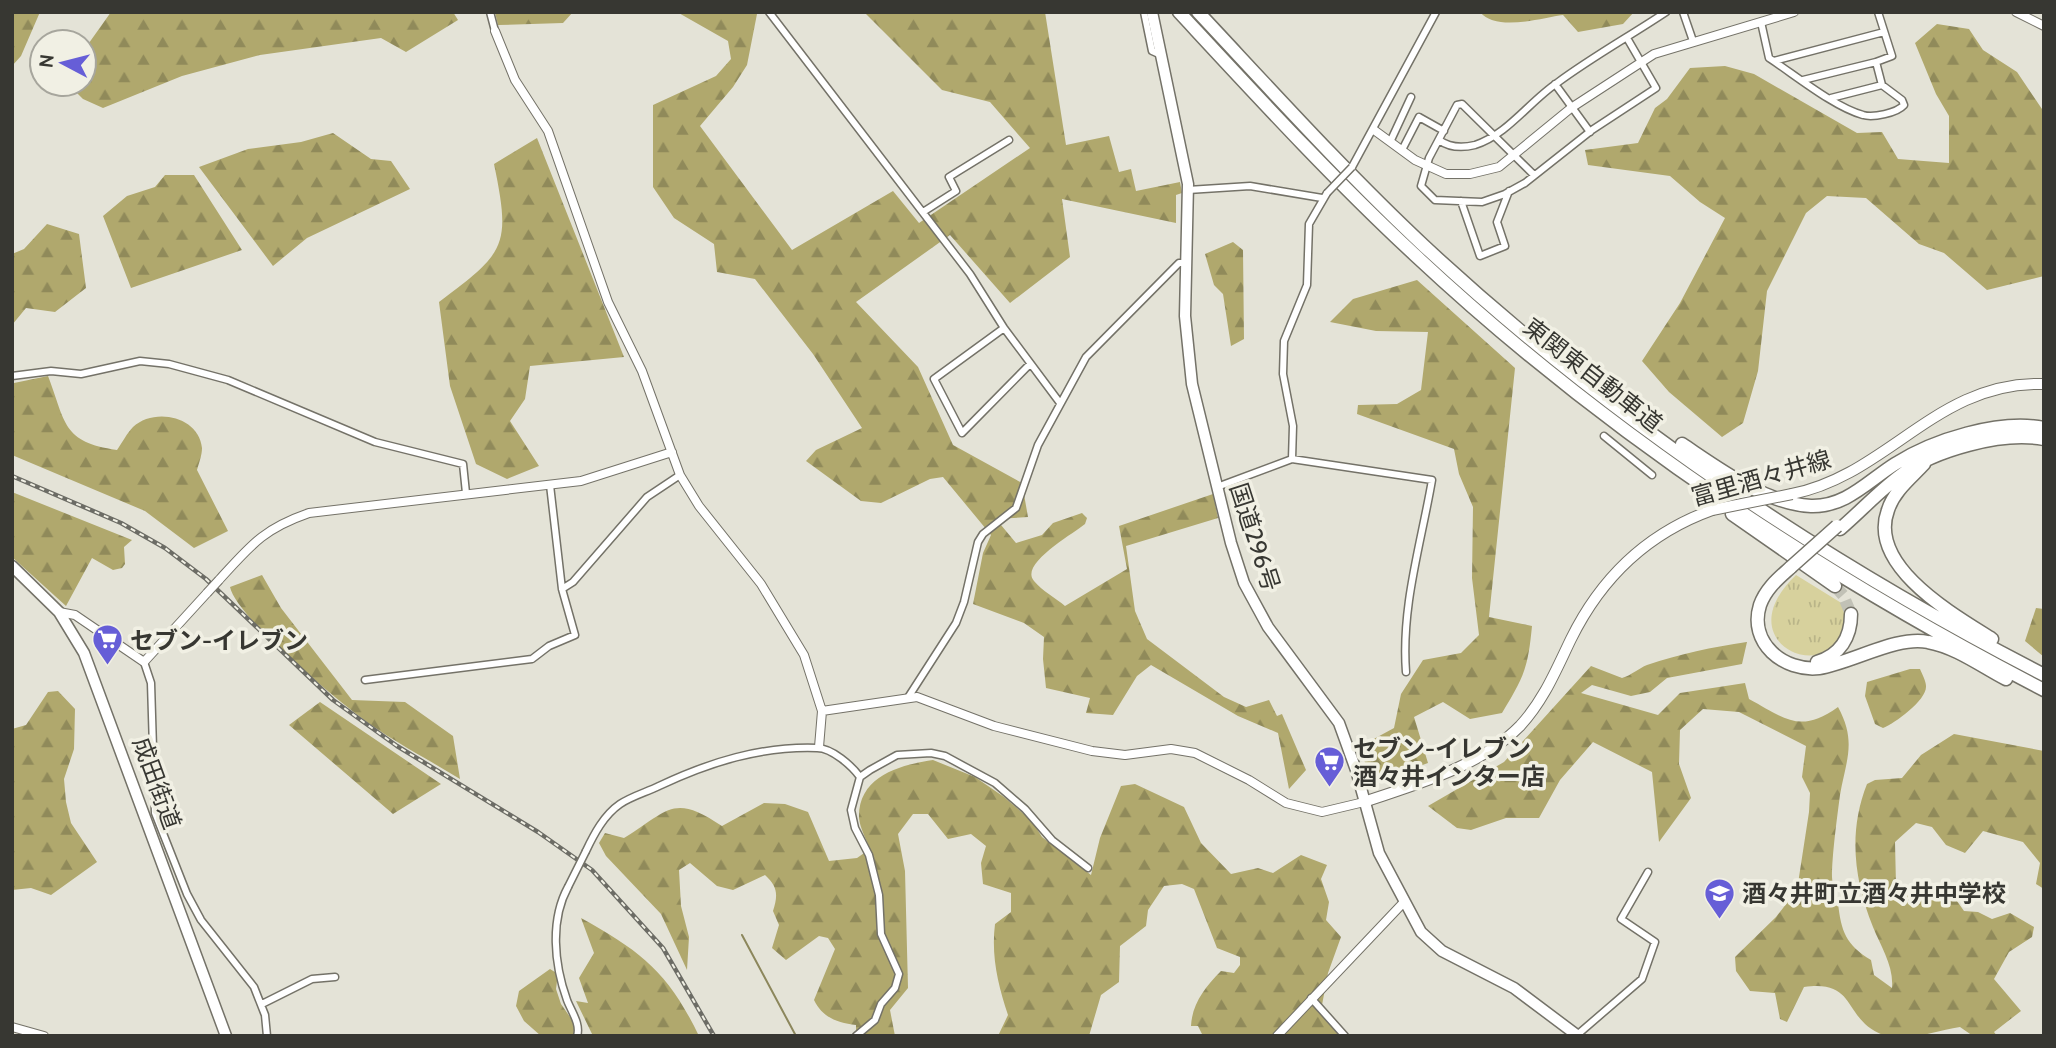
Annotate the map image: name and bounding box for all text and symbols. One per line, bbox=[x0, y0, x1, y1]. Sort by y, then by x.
north arrow bbox=[28, 28, 98, 98]
text: N bbox=[34, 53, 59, 69]
street label: 東関東自動車道 bbox=[1518, 312, 1668, 438]
street label: 富里酒々井線 bbox=[1688, 444, 1834, 512]
street label: 国道296号 bbox=[1224, 479, 1286, 595]
supermarket icon: セブン-イレブン bbox=[90, 623, 124, 667]
place label: セブン-イレブン bbox=[130, 626, 308, 655]
street label: 成田街道 bbox=[127, 733, 187, 833]
place label: セブン-イレブン 酒々井インター店 bbox=[1353, 734, 1545, 791]
supermarket icon: セブン-イレブン 酒々井インター店 bbox=[1313, 745, 1347, 789]
school or university icon: 酒々井町立酒々井中学校 bbox=[1702, 876, 1736, 920]
place label: 酒々井町立酒々井中学校 bbox=[1742, 879, 2006, 908]

